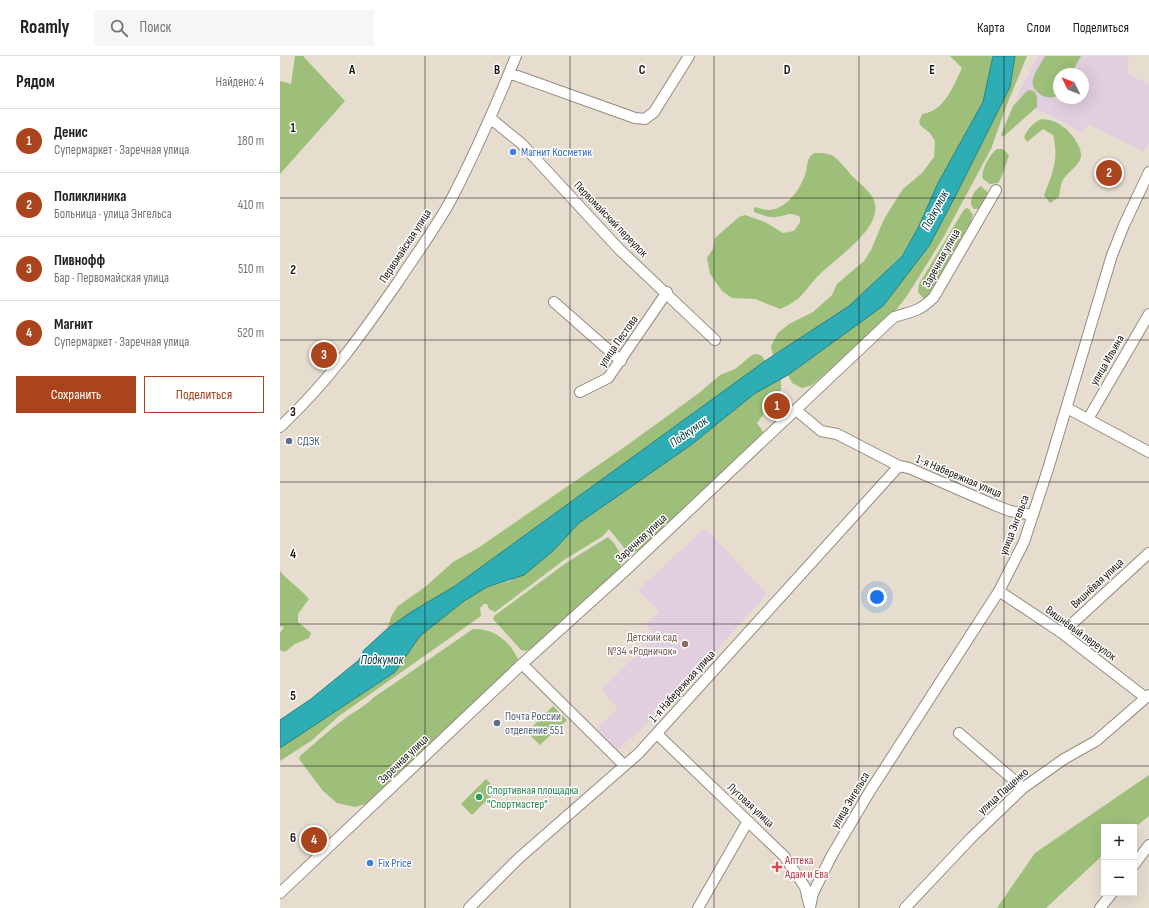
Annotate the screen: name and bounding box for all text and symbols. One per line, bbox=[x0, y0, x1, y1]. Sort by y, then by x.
search box bbox=[94, 10, 374, 46]
text: Roamly bbox=[20, 16, 70, 39]
icon: search bbox=[108, 17, 130, 39]
text: Поиск bbox=[140, 18, 171, 37]
text: Карта bbox=[977, 19, 1005, 36]
text: Слои bbox=[1027, 19, 1051, 36]
text: Поделиться bbox=[1073, 19, 1129, 36]
text: A bbox=[348, 62, 356, 78]
text: B bbox=[494, 62, 500, 78]
text: C bbox=[639, 62, 646, 78]
text: D bbox=[784, 62, 791, 78]
text: E bbox=[929, 62, 935, 78]
north arrow bbox=[1053, 68, 1089, 104]
text: Рядом bbox=[16, 72, 55, 92]
text: Найдено: 4 bbox=[216, 74, 264, 90]
text: 1 bbox=[290, 120, 296, 136]
text: Денис bbox=[54, 123, 88, 142]
text: 1 bbox=[26, 133, 32, 149]
text: 180 m bbox=[238, 133, 264, 149]
text: Супермаркет · Заречная улица bbox=[54, 142, 189, 158]
place label: Магнит Косметик bbox=[521, 145, 592, 160]
marker: Магнит Косметик bbox=[508, 147, 518, 157]
pin: 2 bbox=[1096, 158, 1122, 188]
street label: Первомайский переулок bbox=[570, 178, 651, 261]
text: Поликлиника bbox=[54, 187, 126, 206]
water label: Подкумок bbox=[918, 187, 953, 233]
text: 2 bbox=[26, 197, 32, 213]
text: 410 m bbox=[238, 197, 264, 213]
text: Больница · улица Энгельса bbox=[54, 206, 172, 222]
street label: Первомайская улица bbox=[376, 206, 435, 286]
street label: Заречная улица bbox=[919, 226, 964, 290]
text: Пивнофф bbox=[54, 251, 105, 270]
text: 3 bbox=[26, 261, 32, 277]
text: 510 m bbox=[238, 261, 264, 277]
text: 2 bbox=[290, 262, 296, 278]
text: Бар · Первомайская улица bbox=[54, 270, 169, 286]
street label: улица Пестова bbox=[595, 312, 642, 370]
text: Магнит bbox=[54, 315, 93, 334]
text: 4 bbox=[26, 325, 32, 341]
text: 520 m bbox=[237, 325, 264, 341]
street label: улица Ильина bbox=[1087, 332, 1128, 388]
text: Супермаркет · Заречная улица bbox=[54, 334, 189, 350]
pin: 3 bbox=[311, 340, 337, 370]
button: Сохранить bbox=[16, 376, 136, 413]
button: Поделиться bbox=[144, 376, 264, 413]
pin: 1 bbox=[764, 391, 790, 421]
text: 3 bbox=[290, 404, 296, 420]
water label: Подкумок bbox=[666, 412, 712, 451]
place label: СДЭК bbox=[297, 434, 320, 449]
marker: СДЭК bbox=[284, 436, 294, 446]
street label: 1-я Набережная улица bbox=[913, 452, 1004, 502]
street label: улица Энгельса bbox=[996, 493, 1033, 557]
street label: Заречная улица bbox=[613, 511, 670, 566]
text: 4 bbox=[290, 546, 296, 562]
street label: Вишнёвая улица bbox=[1068, 555, 1127, 612]
your location bbox=[867, 587, 887, 607]
street label: Вишнёвый переулок bbox=[1042, 603, 1119, 664]
place label: Детский сад №34 «Родничок» bbox=[607, 630, 677, 659]
marker: Детский сад №34 «Родничок» bbox=[680, 639, 690, 649]
street label: 1-я Набережная улица bbox=[646, 647, 719, 726]
water label: Подкумок bbox=[361, 652, 405, 668]
text: 5 bbox=[290, 688, 296, 704]
place label: Почта России отделение 551 bbox=[505, 709, 564, 738]
marker: Почта России отделение 551 bbox=[492, 718, 502, 728]
street label: Заречная улица bbox=[375, 731, 432, 787]
street label: улица Пащенко bbox=[975, 765, 1032, 818]
street label: улица Энгельса bbox=[828, 769, 873, 831]
street label: Луговая улица bbox=[724, 780, 777, 831]
place label: Спортивная площадка "Спортмастер" bbox=[487, 783, 579, 812]
marker: Спортивная площадка "Спортмастер" bbox=[474, 792, 484, 802]
map controls bbox=[1101, 824, 1137, 896]
button: + bbox=[1101, 824, 1137, 860]
pin: 4 bbox=[301, 825, 327, 855]
text: 6 bbox=[290, 830, 296, 846]
place label: Аптека Адам и Ева bbox=[784, 853, 829, 882]
place label: Fix Price bbox=[378, 856, 412, 871]
marker: Fix Price bbox=[365, 858, 375, 868]
button: − bbox=[1101, 860, 1137, 896]
marker: Аптека Адам и Ева bbox=[772, 862, 782, 872]

